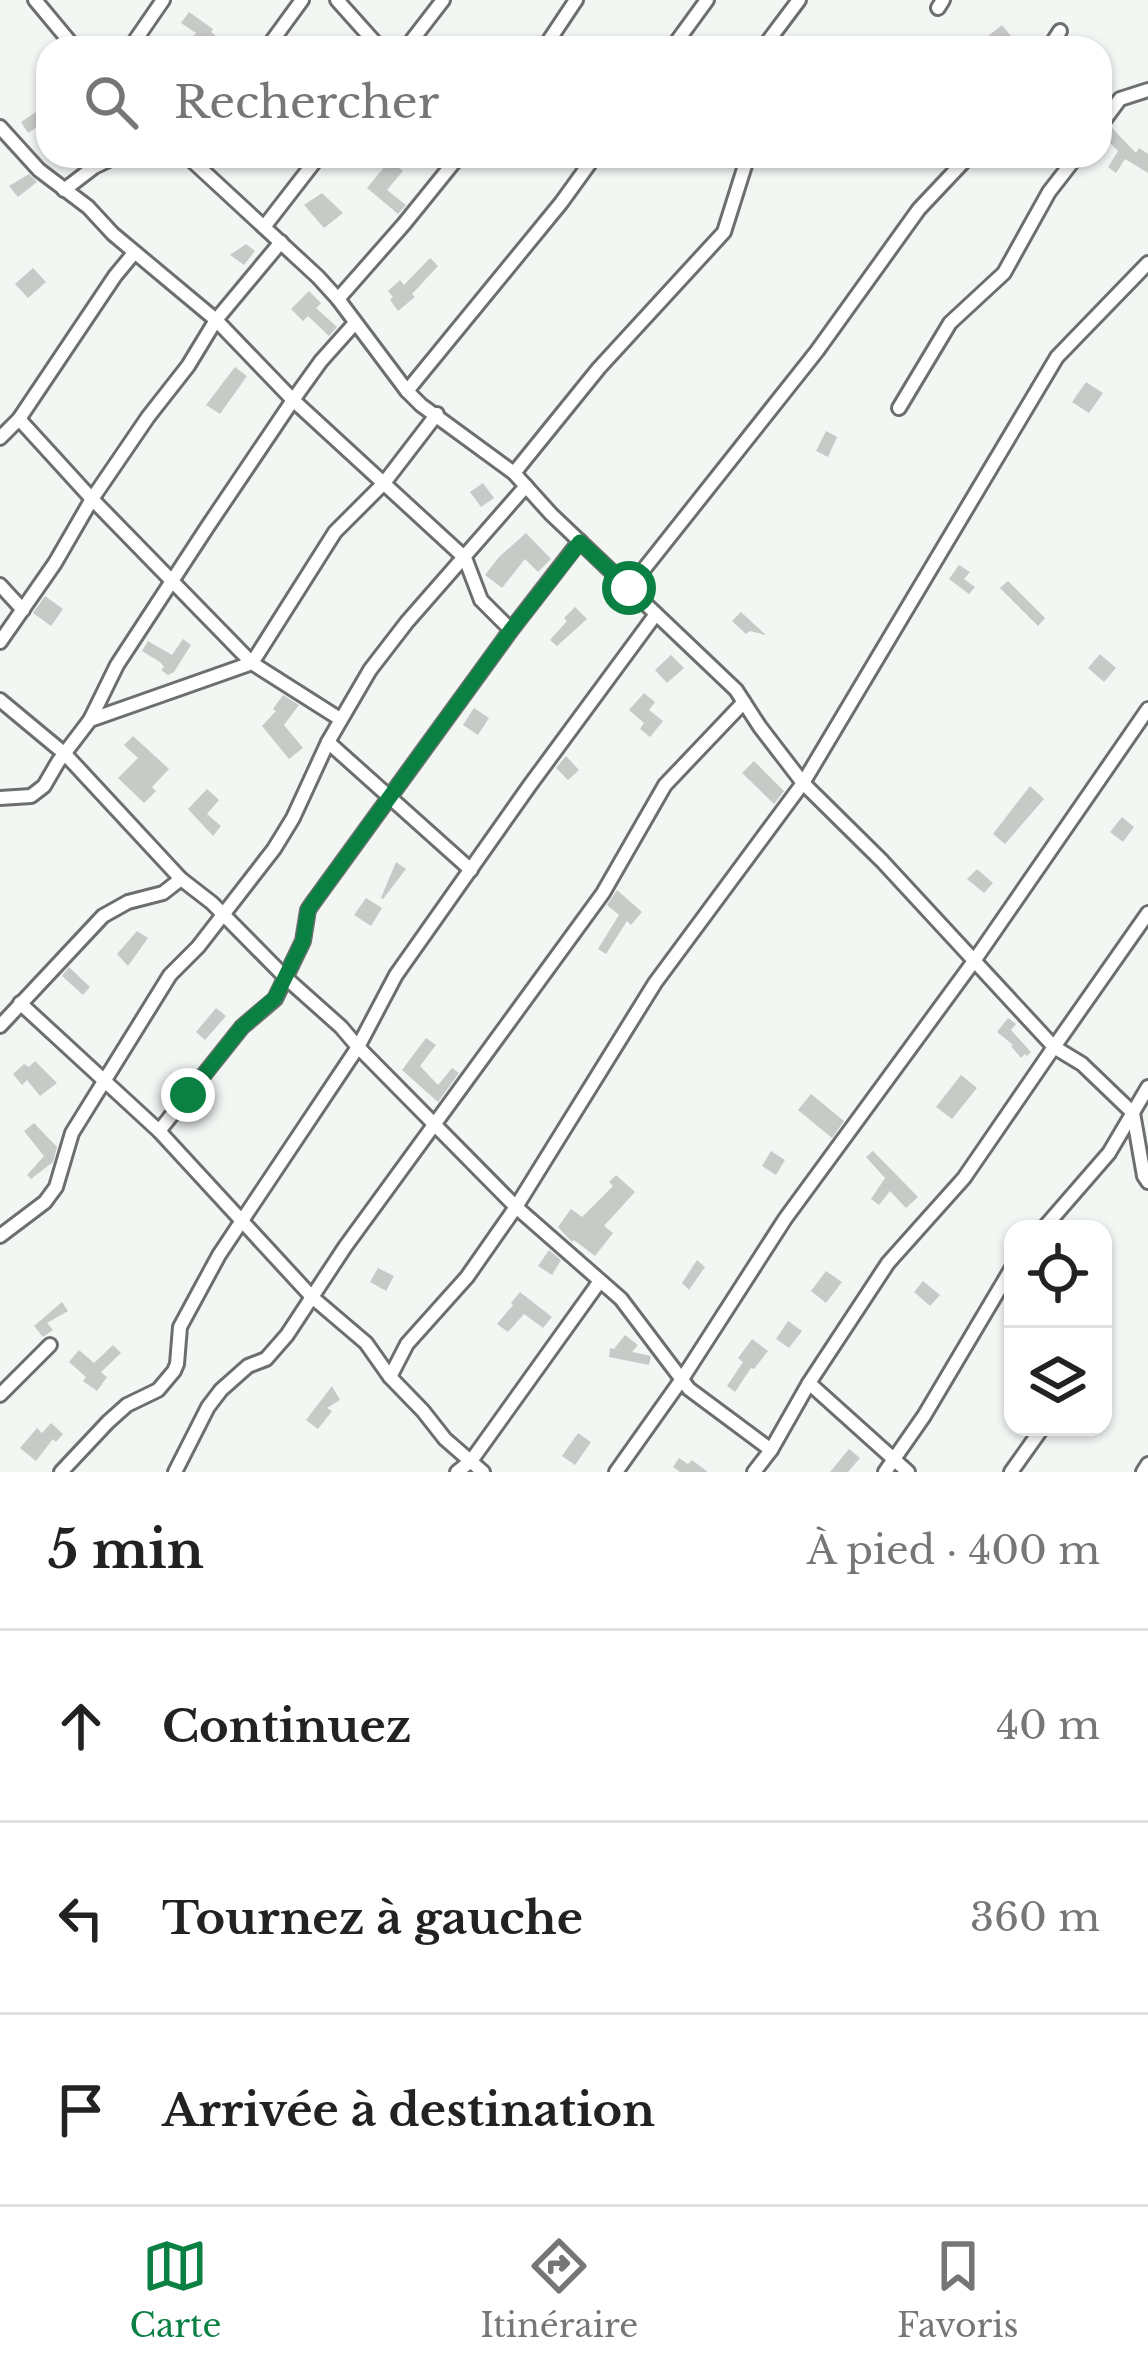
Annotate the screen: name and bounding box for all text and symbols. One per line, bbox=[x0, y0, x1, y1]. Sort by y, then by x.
search box bbox=[36, 36, 1112, 168]
icon: search bbox=[78, 69, 144, 135]
text: Rechercher bbox=[174, 74, 439, 130]
route start bbox=[602, 561, 656, 615]
route end bbox=[161, 1068, 215, 1122]
map controls bbox=[1004, 1220, 1112, 1436]
button: locate bbox=[1004, 1220, 1112, 1328]
button: layers bbox=[1004, 1328, 1112, 1436]
text: 5 min bbox=[48, 1519, 204, 1582]
text: À pied · 400 m bbox=[807, 1526, 1100, 1575]
icon: ahead bbox=[48, 1693, 114, 1759]
text: Continuez bbox=[162, 1698, 411, 1754]
text: 40 m bbox=[996, 1701, 1100, 1750]
icon: left bbox=[48, 1885, 114, 1951]
text: Tournez à gauche bbox=[162, 1890, 583, 1946]
text: 360 m bbox=[970, 1893, 1100, 1942]
icon: arrive bbox=[48, 2077, 114, 2143]
text: Arrivée à destination bbox=[162, 2082, 655, 2138]
tab: Carte bbox=[129, 2233, 221, 2346]
tab: Itinéraire bbox=[480, 2233, 638, 2346]
tab: Favoris bbox=[897, 2233, 1019, 2346]

